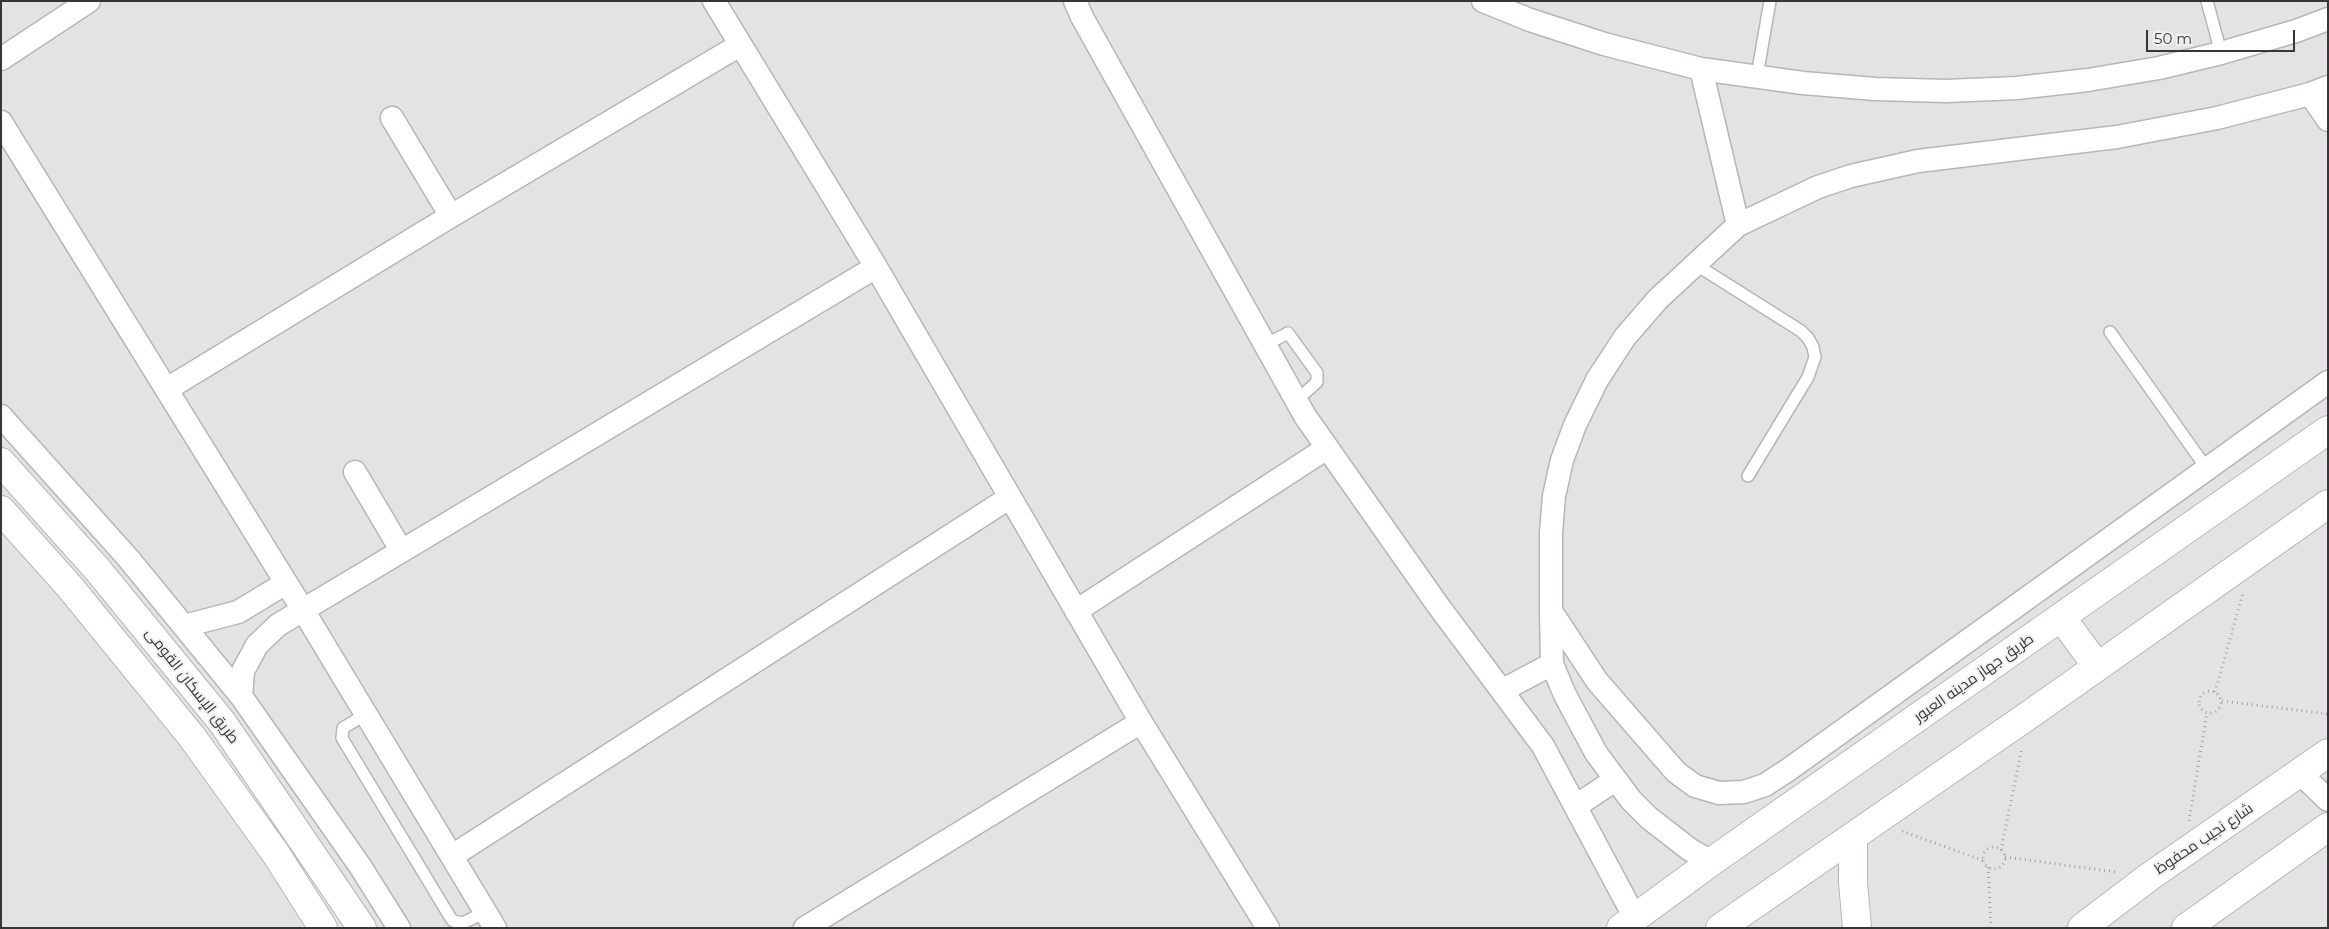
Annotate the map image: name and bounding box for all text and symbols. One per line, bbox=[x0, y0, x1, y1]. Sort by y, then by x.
scale bar bbox=[2149, 20, 2298, 52]
text: 50 m bbox=[2154, 29, 2192, 48]
street label: طريق الإسكان القومى bbox=[141, 625, 243, 747]
street label: طريق جهاز مدينه العبور bbox=[1911, 630, 2037, 726]
street label: شارع نجيب محفوظ bbox=[2151, 799, 2257, 879]

